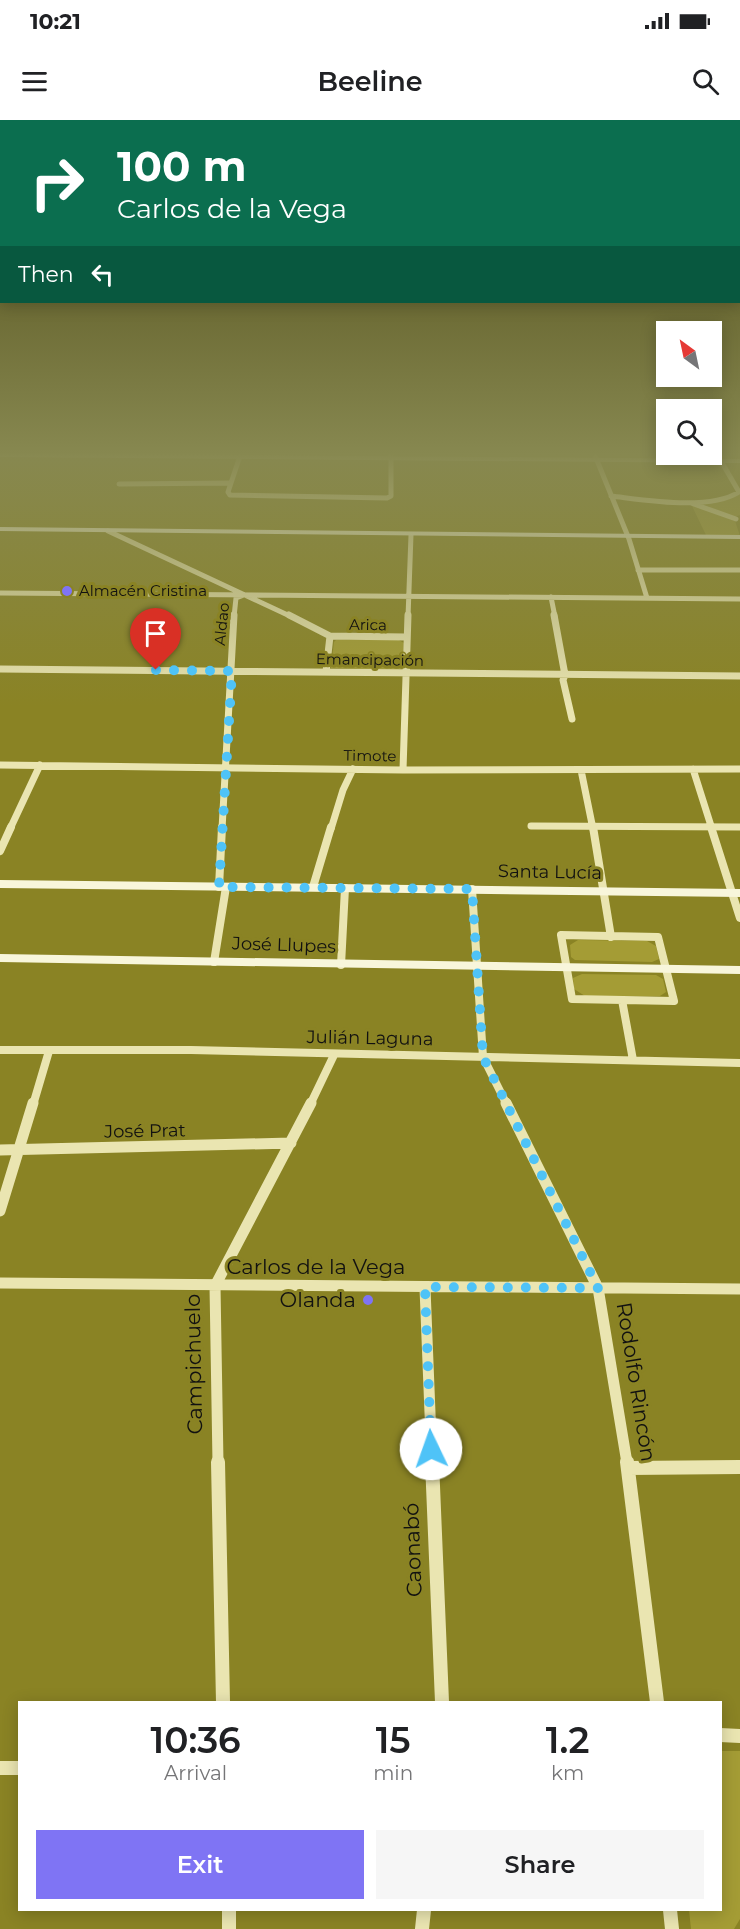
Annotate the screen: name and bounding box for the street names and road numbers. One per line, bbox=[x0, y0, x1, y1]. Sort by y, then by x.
street label: Aldao bbox=[210, 601, 233, 646]
street label: Arica bbox=[349, 615, 387, 634]
street label: Emancipación bbox=[316, 649, 424, 670]
street label: Timote bbox=[343, 746, 397, 765]
street label: Santa Lucía bbox=[498, 860, 602, 884]
street label: José Llupes bbox=[231, 932, 337, 958]
street label: Julián Laguna bbox=[305, 1026, 434, 1050]
street label: José Prat bbox=[103, 1119, 186, 1143]
street label: Carlos de la Vega bbox=[227, 1254, 405, 1279]
street label: Campichuelo bbox=[180, 1293, 207, 1435]
street label: Rodolfo Rincón bbox=[612, 1300, 661, 1463]
street label: Caonabó bbox=[398, 1502, 427, 1598]

